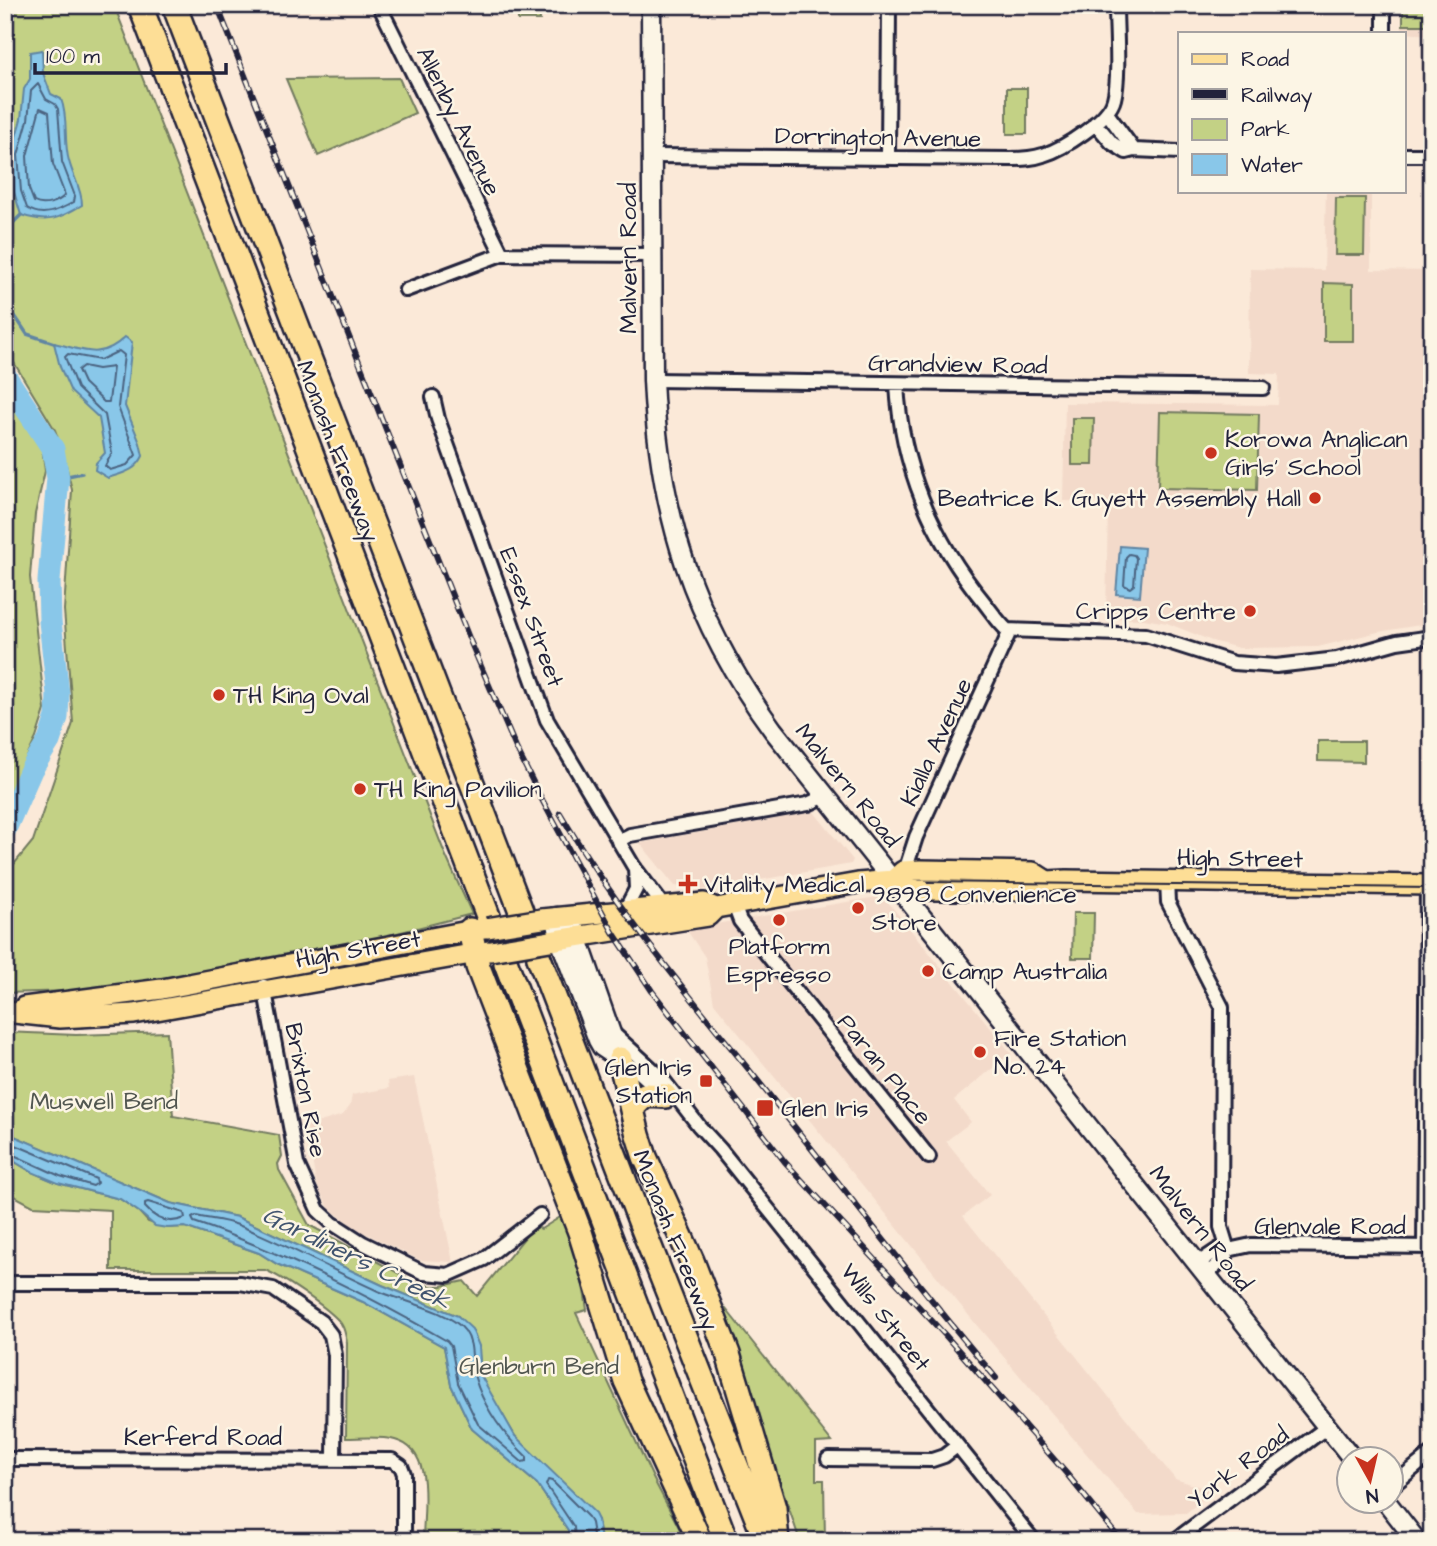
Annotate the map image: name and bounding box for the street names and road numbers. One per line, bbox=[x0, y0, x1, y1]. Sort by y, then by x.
street label: Allenby Avenue bbox=[406, 41, 509, 202]
street label: Dorrington Avenue bbox=[775, 119, 981, 158]
street label: Malvern Road bbox=[612, 182, 646, 334]
street label: Grandview Road bbox=[868, 346, 1048, 384]
street label: Monash Freeway bbox=[286, 356, 387, 547]
street label: Essex Street bbox=[490, 543, 572, 692]
street label: Kialla Avenue bbox=[892, 673, 981, 812]
street label: Malvern Road bbox=[786, 716, 908, 855]
street label: High Street bbox=[1177, 841, 1304, 878]
street label: High Street bbox=[293, 922, 424, 979]
street label: Paran Place bbox=[829, 1007, 940, 1132]
street label: Brixton Rise bbox=[275, 1020, 335, 1160]
street label: Monash Freeway bbox=[622, 1145, 727, 1336]
street label: Malvern Road bbox=[1140, 1159, 1260, 1299]
street label: Glenvale Road bbox=[1254, 1210, 1406, 1244]
street label: Wills Street bbox=[832, 1256, 939, 1379]
street label: York Road bbox=[1181, 1418, 1296, 1517]
street label: Kerferd Road bbox=[124, 1421, 282, 1455]

